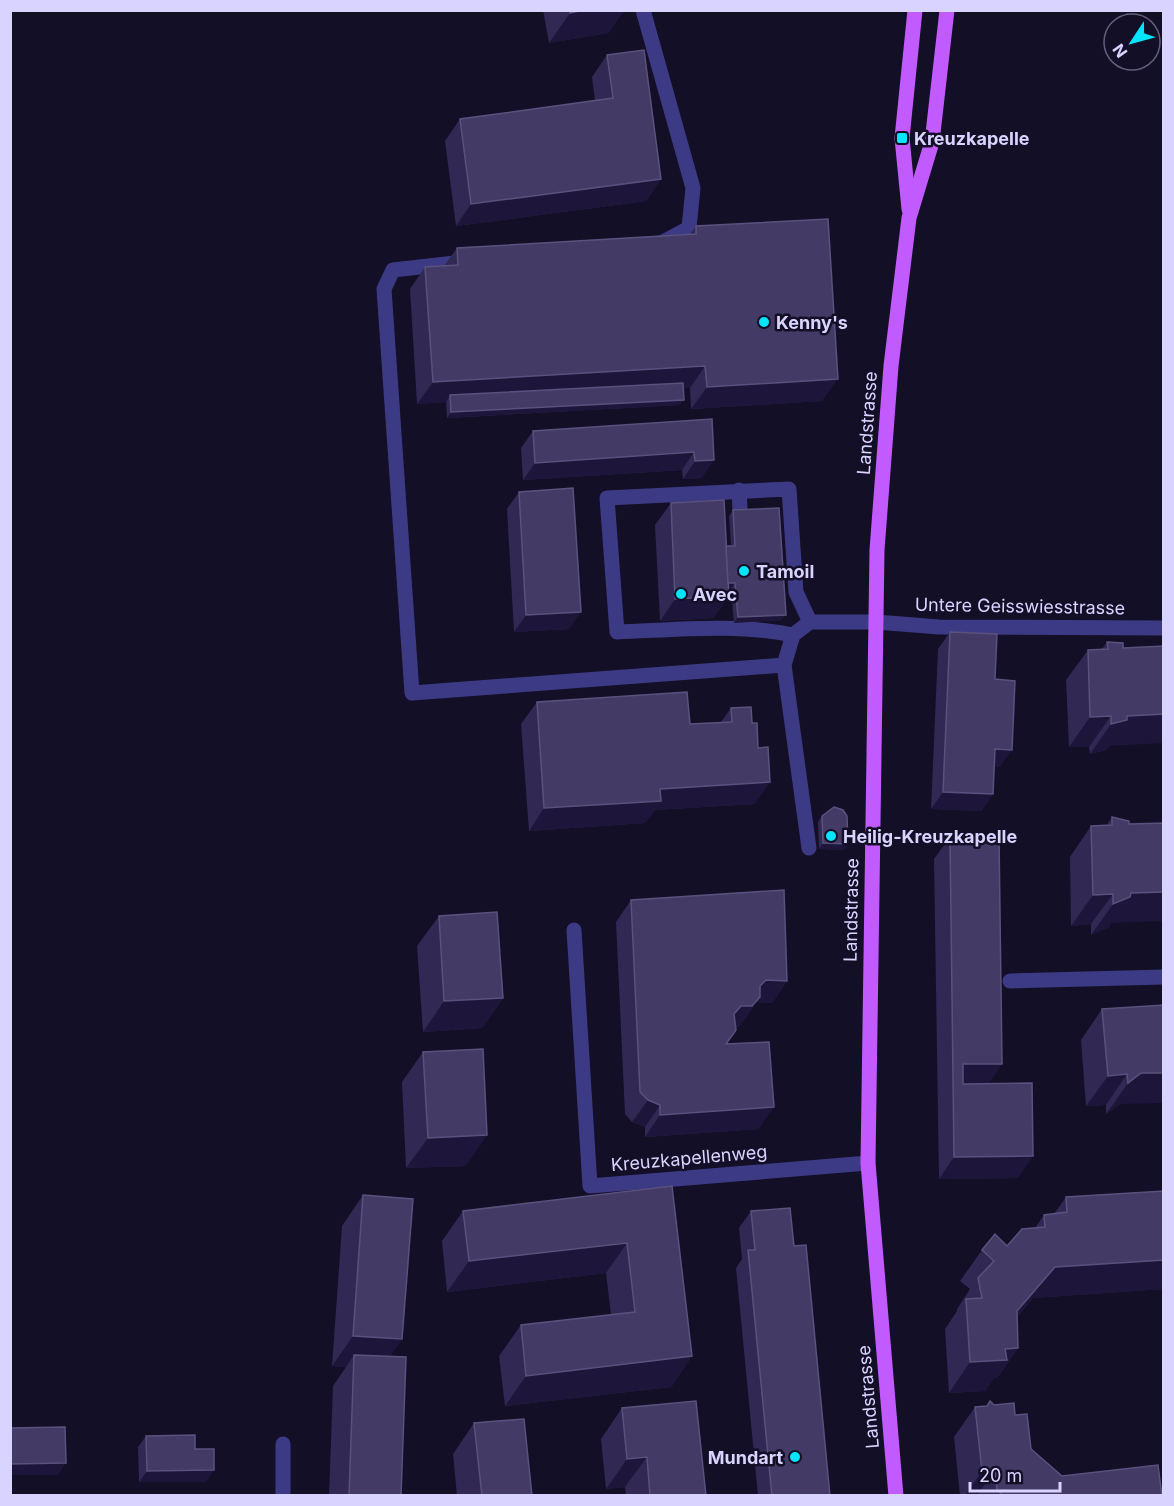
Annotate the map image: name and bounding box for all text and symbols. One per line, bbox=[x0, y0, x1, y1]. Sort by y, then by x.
north arrow bbox=[1102, 12, 1162, 72]
text: N bbox=[1108, 40, 1132, 62]
place label: Kreuzkapelle bbox=[914, 128, 1030, 149]
marker: Kreuzkapelle bbox=[895, 131, 909, 145]
place label: Kenny's bbox=[776, 312, 848, 333]
marker: Kenny's bbox=[757, 315, 771, 329]
street label: Landstrasse bbox=[853, 371, 881, 475]
place label: Tamoil bbox=[756, 561, 814, 582]
marker: Tamoil bbox=[737, 564, 751, 578]
place label: Avec bbox=[693, 584, 737, 605]
marker: Avec bbox=[674, 587, 688, 601]
street label: Untere Geisswiesstrasse bbox=[915, 594, 1125, 618]
place label: Heilig-Kreuzkapelle bbox=[843, 826, 1017, 847]
marker: Heilig-Kreuzkapelle bbox=[824, 829, 838, 843]
street label: Landstrasse bbox=[840, 858, 862, 962]
street label: Kreuzkapellenweg bbox=[610, 1141, 768, 1175]
street label: Landstrasse bbox=[853, 1344, 883, 1450]
place label: Mundart bbox=[708, 1447, 783, 1468]
marker: Mundart bbox=[788, 1450, 802, 1464]
scale bar bbox=[970, 1455, 1060, 1493]
text: 20 m bbox=[979, 1465, 1022, 1486]

